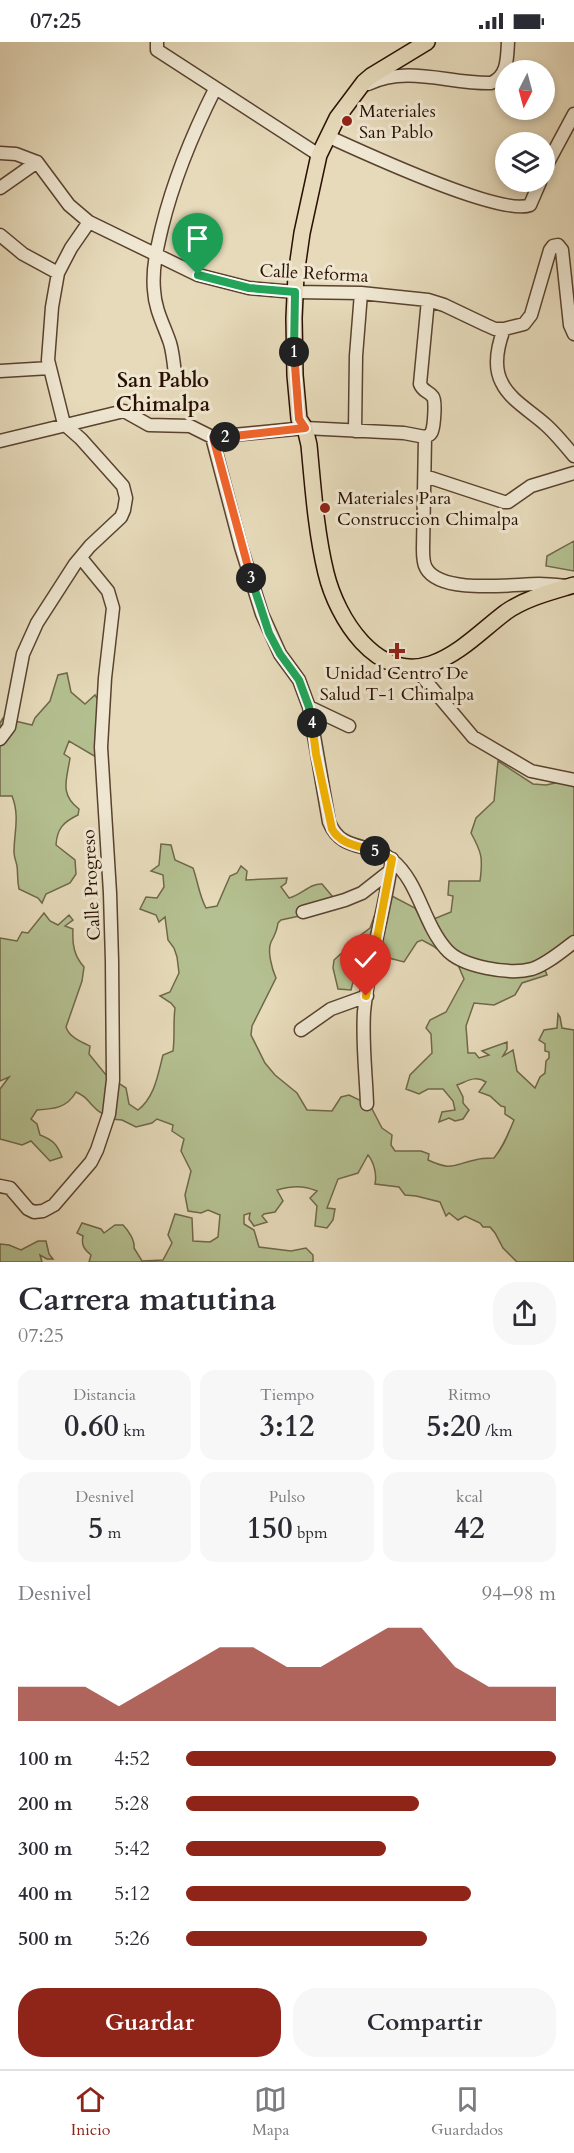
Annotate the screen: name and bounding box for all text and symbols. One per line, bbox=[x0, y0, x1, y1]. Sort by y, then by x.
text: 07:25 bbox=[30, 6, 81, 36]
north arrow bbox=[495, 60, 555, 120]
map controls bbox=[495, 60, 555, 192]
place label: Materiales San Pablo bbox=[359, 99, 436, 145]
marker: Materiales San Pablo bbox=[340, 114, 354, 128]
button: layers bbox=[495, 132, 555, 192]
pin bbox=[172, 213, 223, 275]
icon: arrive bbox=[181, 222, 214, 255]
street label: Calle Reforma bbox=[259, 258, 369, 289]
pin: 1 bbox=[279, 337, 309, 367]
text: 1 bbox=[290, 341, 298, 363]
district label: San Pablo Chimalpa bbox=[116, 366, 211, 419]
pin: 2 bbox=[210, 422, 240, 452]
text: 2 bbox=[221, 426, 229, 448]
place label: Materiales Para Construccion Chimalpa bbox=[337, 486, 519, 532]
marker: Materiales Para Construccion Chimalpa bbox=[318, 501, 332, 515]
pin: 3 bbox=[236, 563, 266, 593]
text: 3 bbox=[247, 567, 255, 589]
marker: Unidad Centro De Salud T-1 Chimalpa bbox=[388, 642, 406, 660]
place label: Unidad Centro De Salud T-1 Chimalpa bbox=[320, 661, 475, 707]
pin: 4 bbox=[297, 708, 327, 738]
text: 4 bbox=[308, 712, 316, 734]
street label: Calle Progreso bbox=[76, 829, 107, 941]
pin: 5 bbox=[360, 836, 390, 866]
text: 5 bbox=[371, 840, 379, 862]
pin bbox=[340, 934, 391, 996]
icon: check bbox=[349, 943, 382, 976]
text: Carrera matutina bbox=[18, 1277, 276, 1322]
button: share bbox=[493, 1282, 556, 1345]
text: 07:25 bbox=[18, 1322, 64, 1349]
text: Distancia bbox=[73, 1384, 136, 1406]
text: Tiempo bbox=[260, 1384, 314, 1406]
text: Ritmo bbox=[448, 1384, 491, 1406]
text: 0.60 bbox=[64, 1406, 119, 1447]
text: 3:12 bbox=[260, 1406, 314, 1447]
text: 5:20 bbox=[426, 1406, 481, 1447]
text: km bbox=[119, 1420, 145, 1442]
text: /km bbox=[481, 1420, 513, 1442]
text: Desnivel bbox=[75, 1486, 134, 1508]
text: Pulso bbox=[269, 1486, 305, 1508]
text: kcal bbox=[456, 1486, 483, 1508]
text: 5 bbox=[88, 1508, 103, 1549]
text: 150 bbox=[246, 1508, 293, 1549]
text: 42 bbox=[454, 1508, 485, 1549]
text: m bbox=[103, 1522, 121, 1544]
text: bpm bbox=[293, 1522, 328, 1544]
text: Desnivel bbox=[18, 1580, 91, 1607]
text: 94–98 m bbox=[482, 1580, 556, 1607]
text: 100 m bbox=[18, 1745, 73, 1772]
text: 4:52 bbox=[114, 1745, 150, 1772]
text: 200 m bbox=[18, 1790, 73, 1817]
text: 5:28 bbox=[114, 1790, 150, 1817]
text: 300 m bbox=[18, 1835, 73, 1862]
text: 5:42 bbox=[114, 1835, 150, 1862]
text: 400 m bbox=[18, 1880, 73, 1907]
text: 5:12 bbox=[114, 1880, 150, 1907]
text: 500 m bbox=[18, 1925, 73, 1952]
text: 5:26 bbox=[114, 1925, 150, 1952]
button: Guardar bbox=[18, 1988, 281, 2057]
button: Compartir bbox=[293, 1988, 556, 2057]
tab: Inicio bbox=[71, 2083, 110, 2141]
tab: Mapa bbox=[252, 2083, 289, 2141]
tab: Guardados bbox=[431, 2083, 503, 2141]

